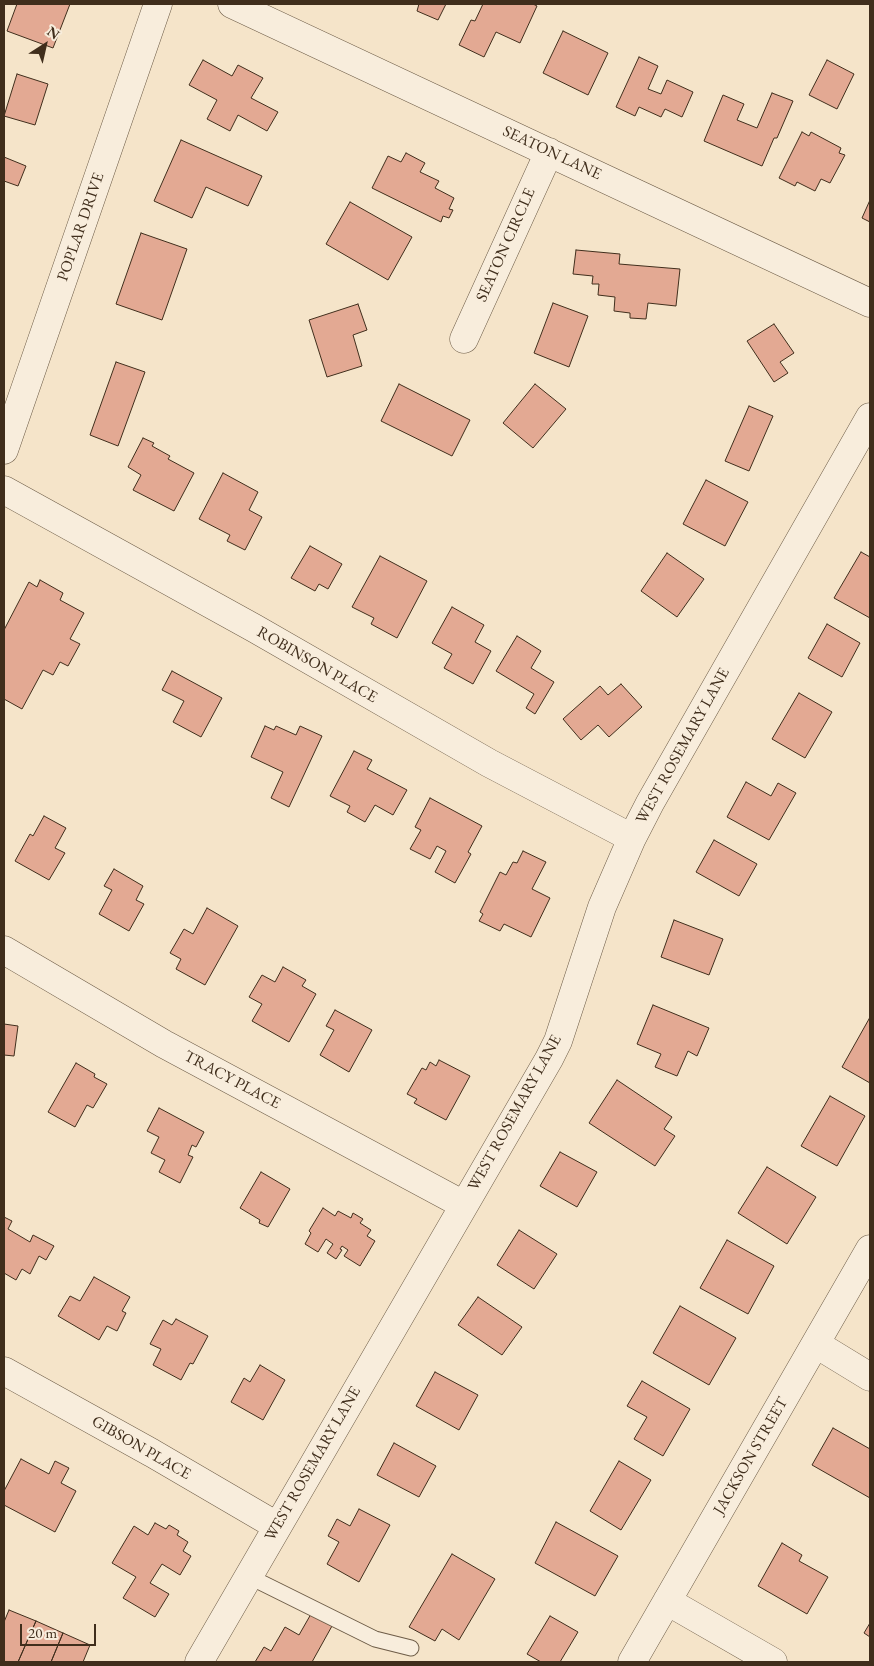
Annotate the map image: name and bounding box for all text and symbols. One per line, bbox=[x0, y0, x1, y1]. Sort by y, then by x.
north arrow bbox=[20, 20, 70, 70]
text: N bbox=[44, 22, 63, 43]
street label: SEATON LANE bbox=[500, 122, 604, 184]
street label: POPLAR DRIVE bbox=[53, 170, 109, 284]
street label: SEATON CIRCLE bbox=[472, 185, 540, 305]
street label: ROBINSON PLACE bbox=[253, 623, 381, 707]
street label: WEST ROSEMARY LANE bbox=[632, 665, 734, 827]
street label: WEST ROSEMARY LANE bbox=[464, 1032, 566, 1194]
street label: TRACY PLACE bbox=[181, 1047, 283, 1113]
street label: WEST ROSEMARY LANE bbox=[261, 1383, 365, 1545]
street label: JACKSON STREET bbox=[710, 1394, 792, 1518]
street label: GIBSON PLACE bbox=[88, 1412, 194, 1484]
scale bar bbox=[22, 1614, 99, 1646]
text: 20 m bbox=[28, 1623, 57, 1642]

